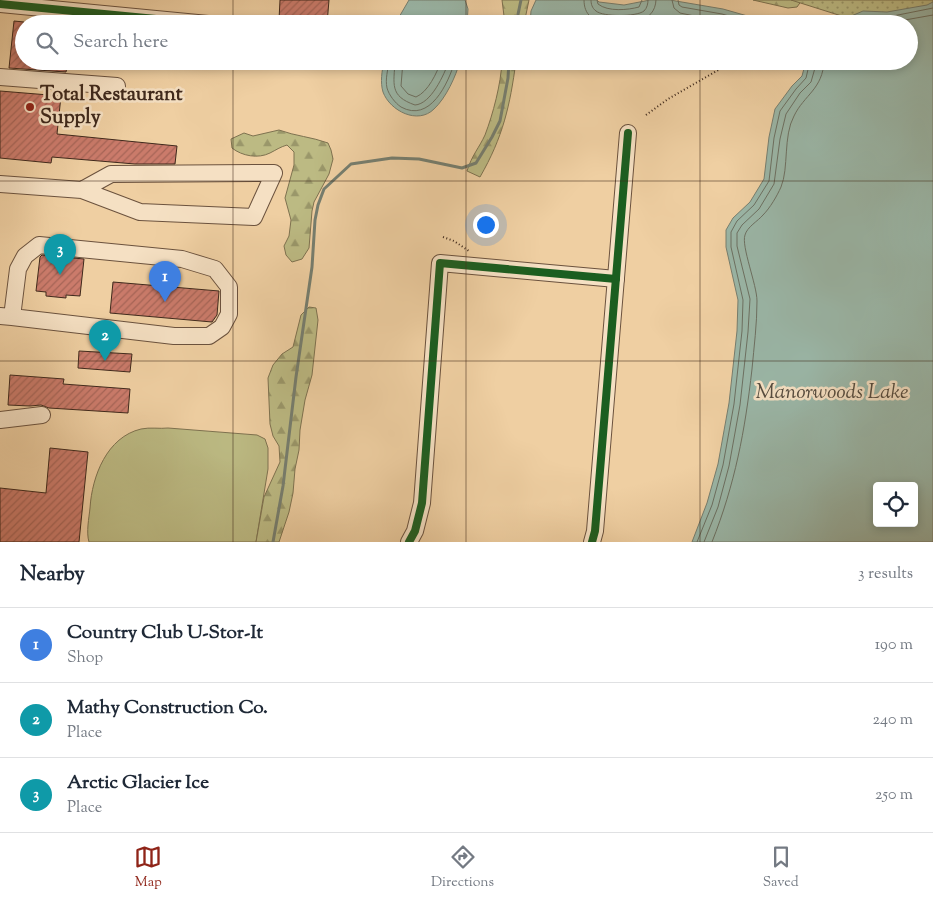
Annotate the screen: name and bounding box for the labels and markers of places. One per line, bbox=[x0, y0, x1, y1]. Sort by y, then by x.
place label: Total Restaurant Supply bbox=[40, 81, 183, 133]
marker: Total Restaurant Supply bbox=[24, 101, 36, 113]
pin: 3 bbox=[44, 234, 76, 275]
pin: 1 bbox=[149, 261, 181, 302]
pin: 2 bbox=[89, 320, 121, 361]

